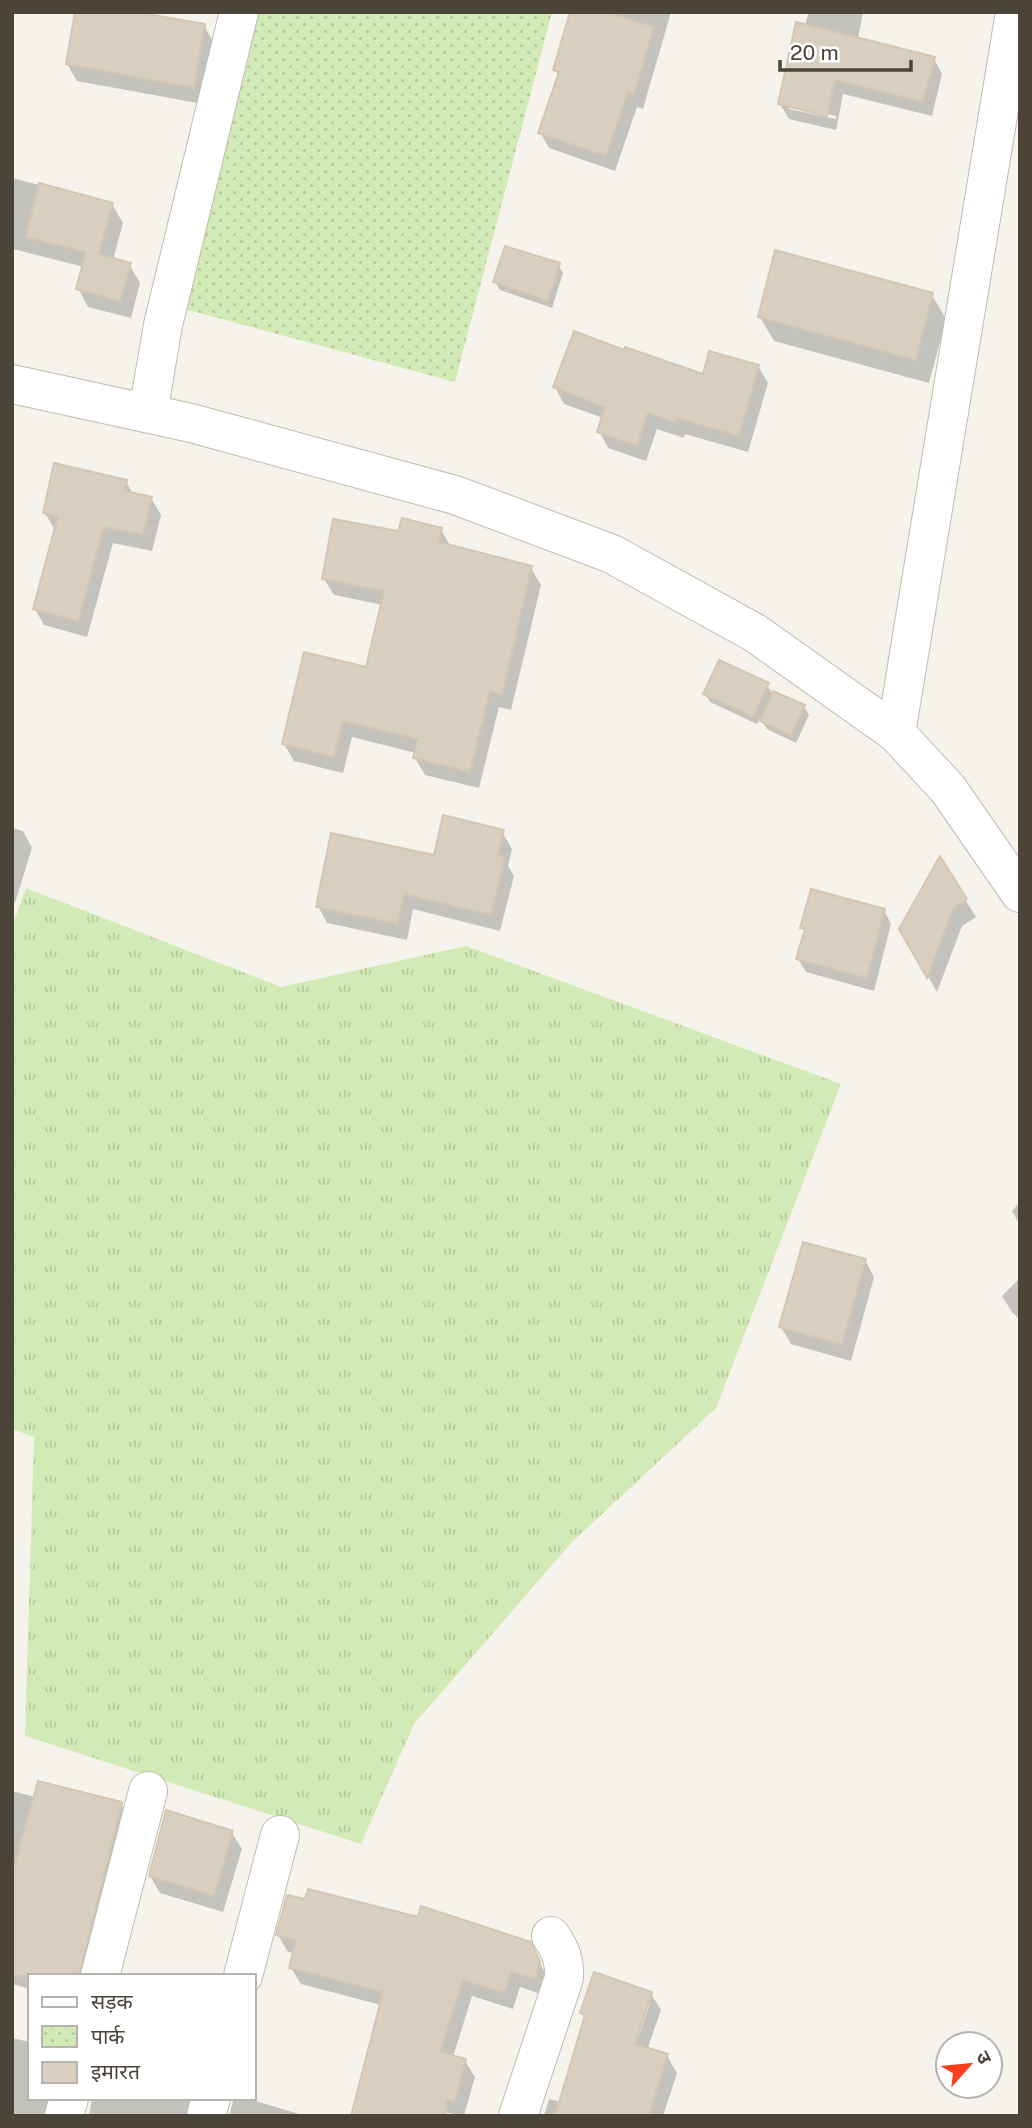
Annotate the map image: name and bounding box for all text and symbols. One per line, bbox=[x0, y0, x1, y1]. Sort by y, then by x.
scale bar bbox=[780, 28, 911, 72]
text: 20 m bbox=[790, 40, 839, 65]
legend bbox=[28, 1974, 256, 2100]
text: सड़क bbox=[91, 1989, 133, 2014]
text: पार्क bbox=[91, 2024, 125, 2049]
north arrow bbox=[934, 2030, 1004, 2100]
text: उ bbox=[972, 2047, 997, 2068]
text: इमारत bbox=[91, 2059, 141, 2084]

